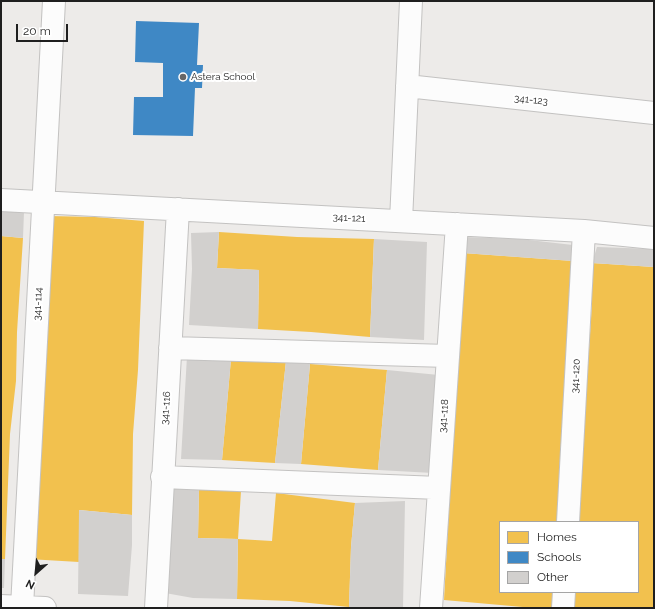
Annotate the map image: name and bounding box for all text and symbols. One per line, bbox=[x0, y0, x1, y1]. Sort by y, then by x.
scale bar bbox=[18, 16, 70, 42]
text: 20 m bbox=[23, 24, 51, 38]
place label: Astera School bbox=[191, 71, 255, 83]
marker: Astera School bbox=[178, 72, 188, 82]
street label: 341-123 bbox=[513, 92, 549, 108]
street label: 341-121 bbox=[332, 211, 366, 225]
street label: 341-114 bbox=[31, 287, 45, 321]
street label: 341-120 bbox=[569, 358, 583, 394]
street label: 341-116 bbox=[159, 391, 173, 425]
street label: 341-118 bbox=[437, 399, 451, 433]
legend bbox=[499, 521, 639, 593]
text: Homes bbox=[537, 530, 577, 544]
text: Schools bbox=[537, 550, 581, 564]
north arrow bbox=[16, 553, 56, 593]
text: Other bbox=[537, 570, 568, 584]
text: N bbox=[24, 576, 37, 592]

